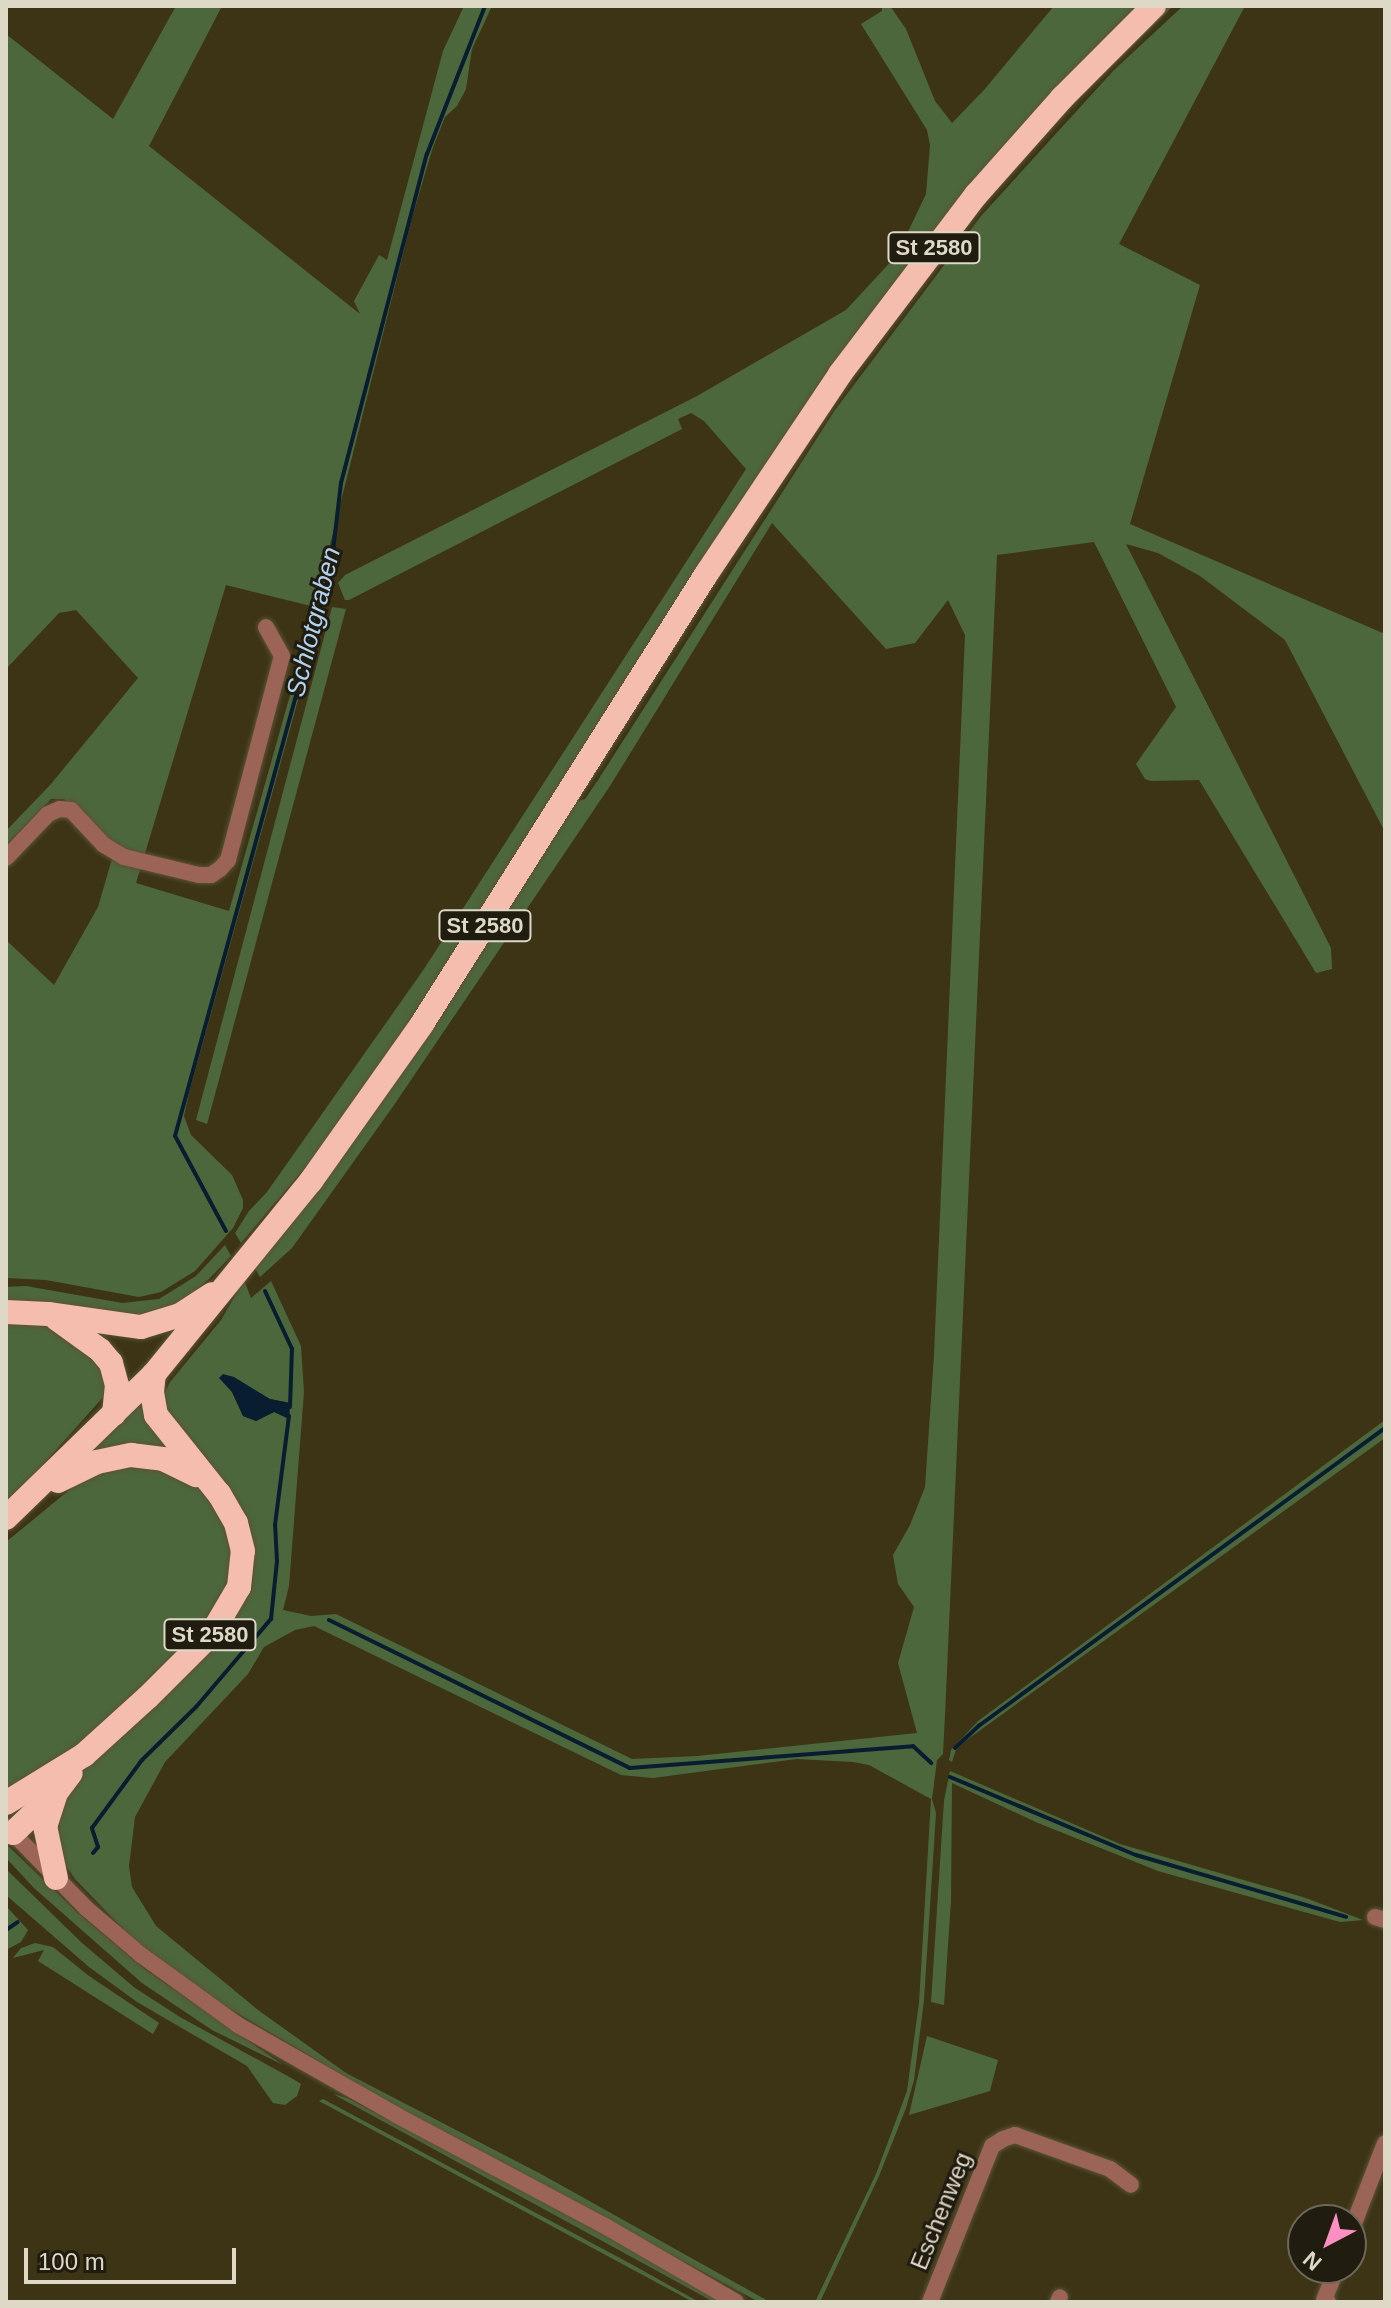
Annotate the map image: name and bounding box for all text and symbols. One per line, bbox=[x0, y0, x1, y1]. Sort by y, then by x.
road number: St 2580 bbox=[886, 230, 982, 266]
water label: Schlotgraben bbox=[280, 544, 348, 700]
road number: St 2580 bbox=[437, 908, 533, 944]
road number: St 2580 bbox=[162, 1617, 258, 1653]
street label: Eschenweg bbox=[904, 2148, 978, 2274]
north arrow bbox=[1287, 2204, 1367, 2284]
scale bar bbox=[28, 2232, 240, 2282]
text: N bbox=[1298, 2246, 1326, 2276]
text: 100 m bbox=[38, 2248, 105, 2275]

